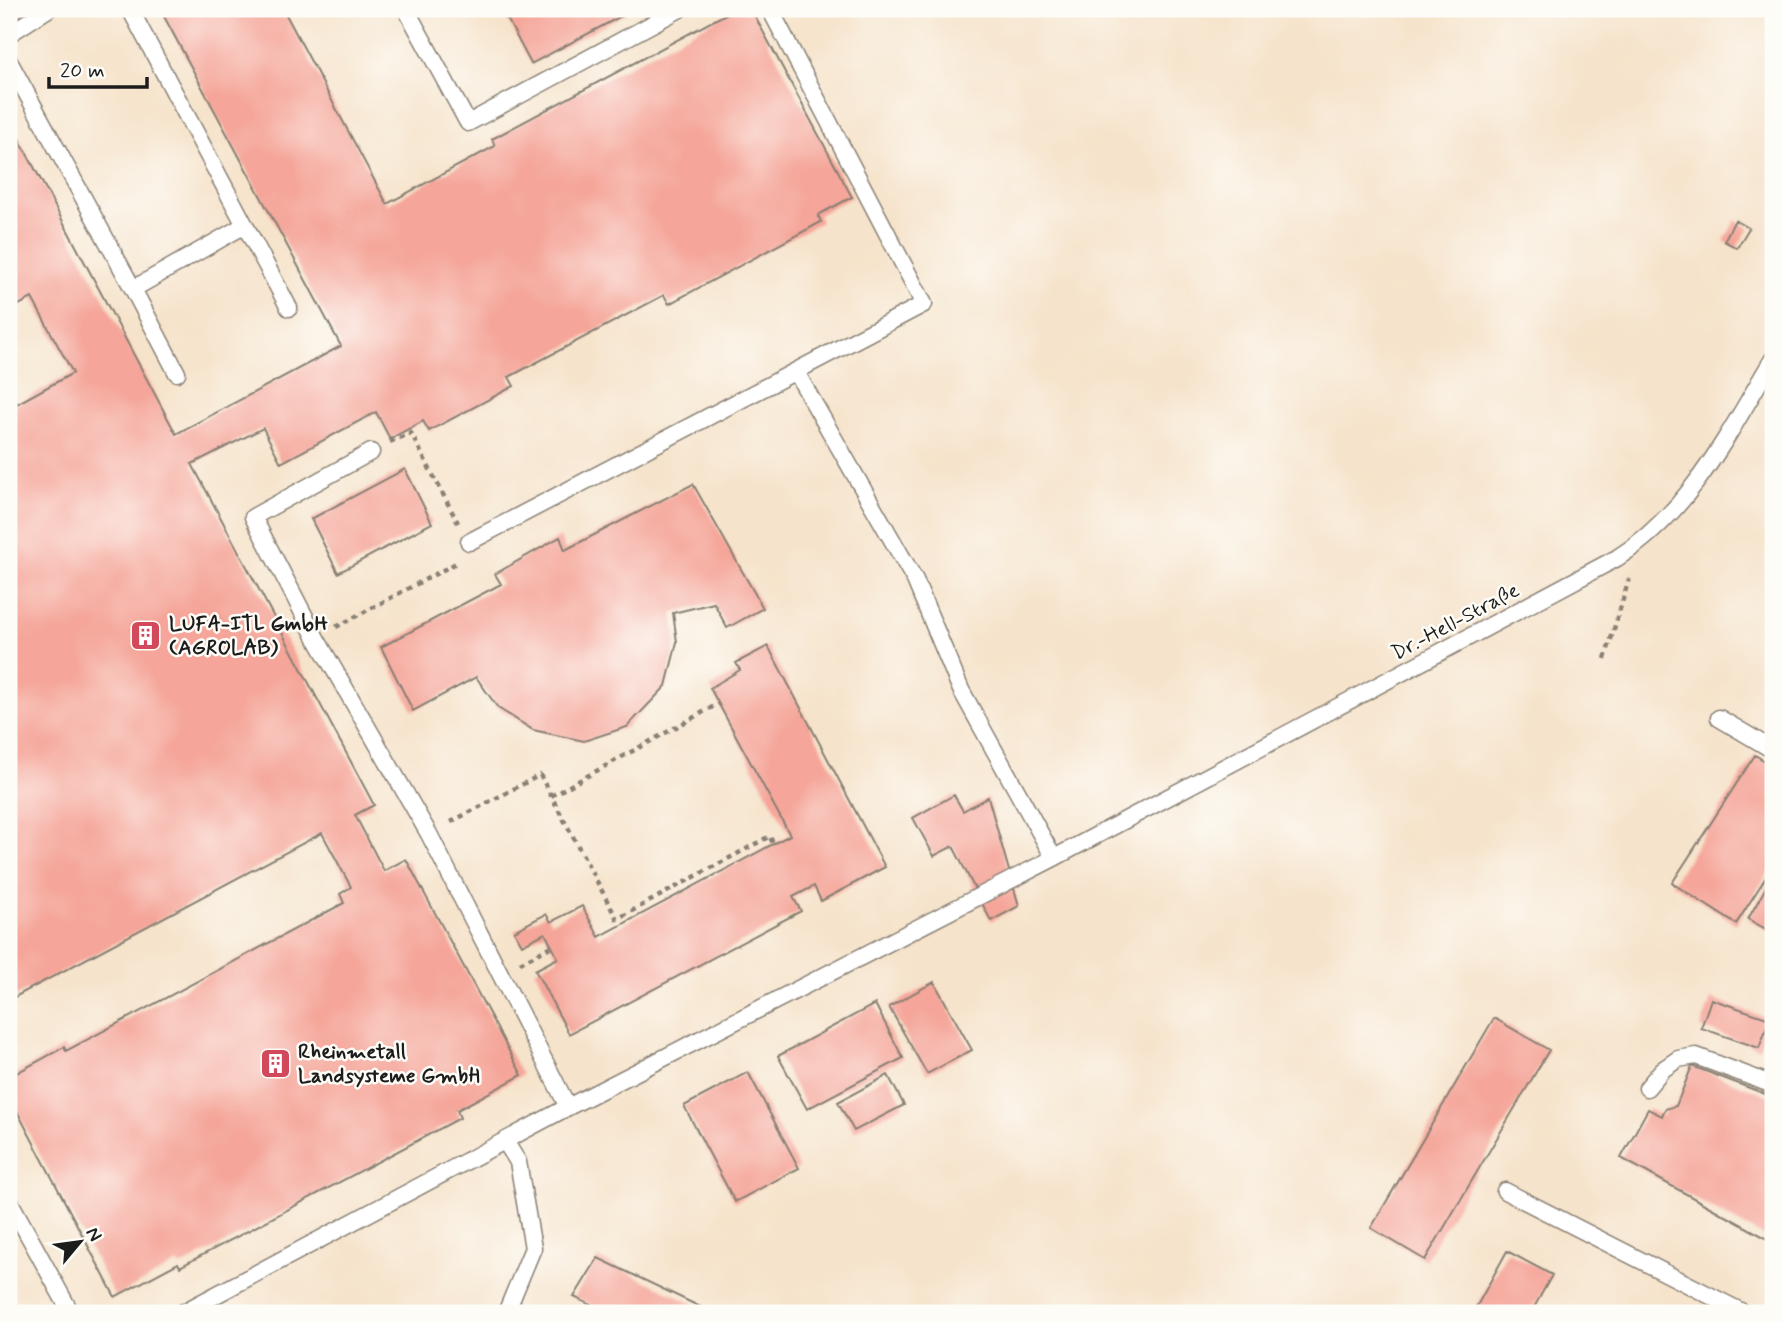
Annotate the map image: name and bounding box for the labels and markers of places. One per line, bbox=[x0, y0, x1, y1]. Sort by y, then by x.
place label: LUFA-ITL GmbH (AGROLAB) bbox=[169, 610, 328, 662]
building icon: LUFA-ITL GmbH (AGROLAB) bbox=[129, 618, 163, 652]
place label: Rheinmetall Landsysteme GmbH bbox=[298, 1038, 480, 1090]
building icon: Rheinmetall Landsysteme GmbH bbox=[258, 1046, 292, 1080]

